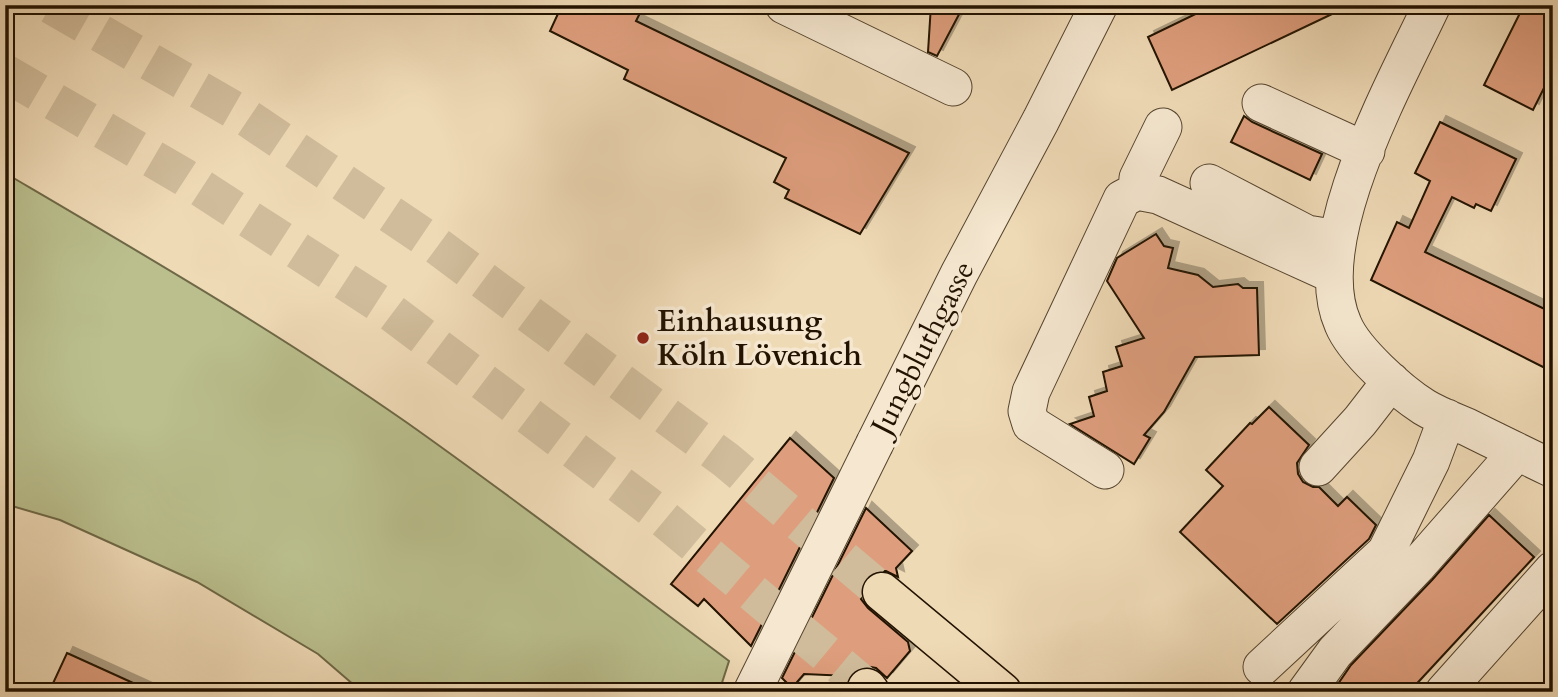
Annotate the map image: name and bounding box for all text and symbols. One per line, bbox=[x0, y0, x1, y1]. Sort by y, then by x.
street label: Jungbluthgasse bbox=[860, 254, 984, 446]
place label: Einhausung Köln Lövenich bbox=[657, 301, 862, 376]
marker: Einhausung Köln Lövenich bbox=[635, 330, 651, 346]

